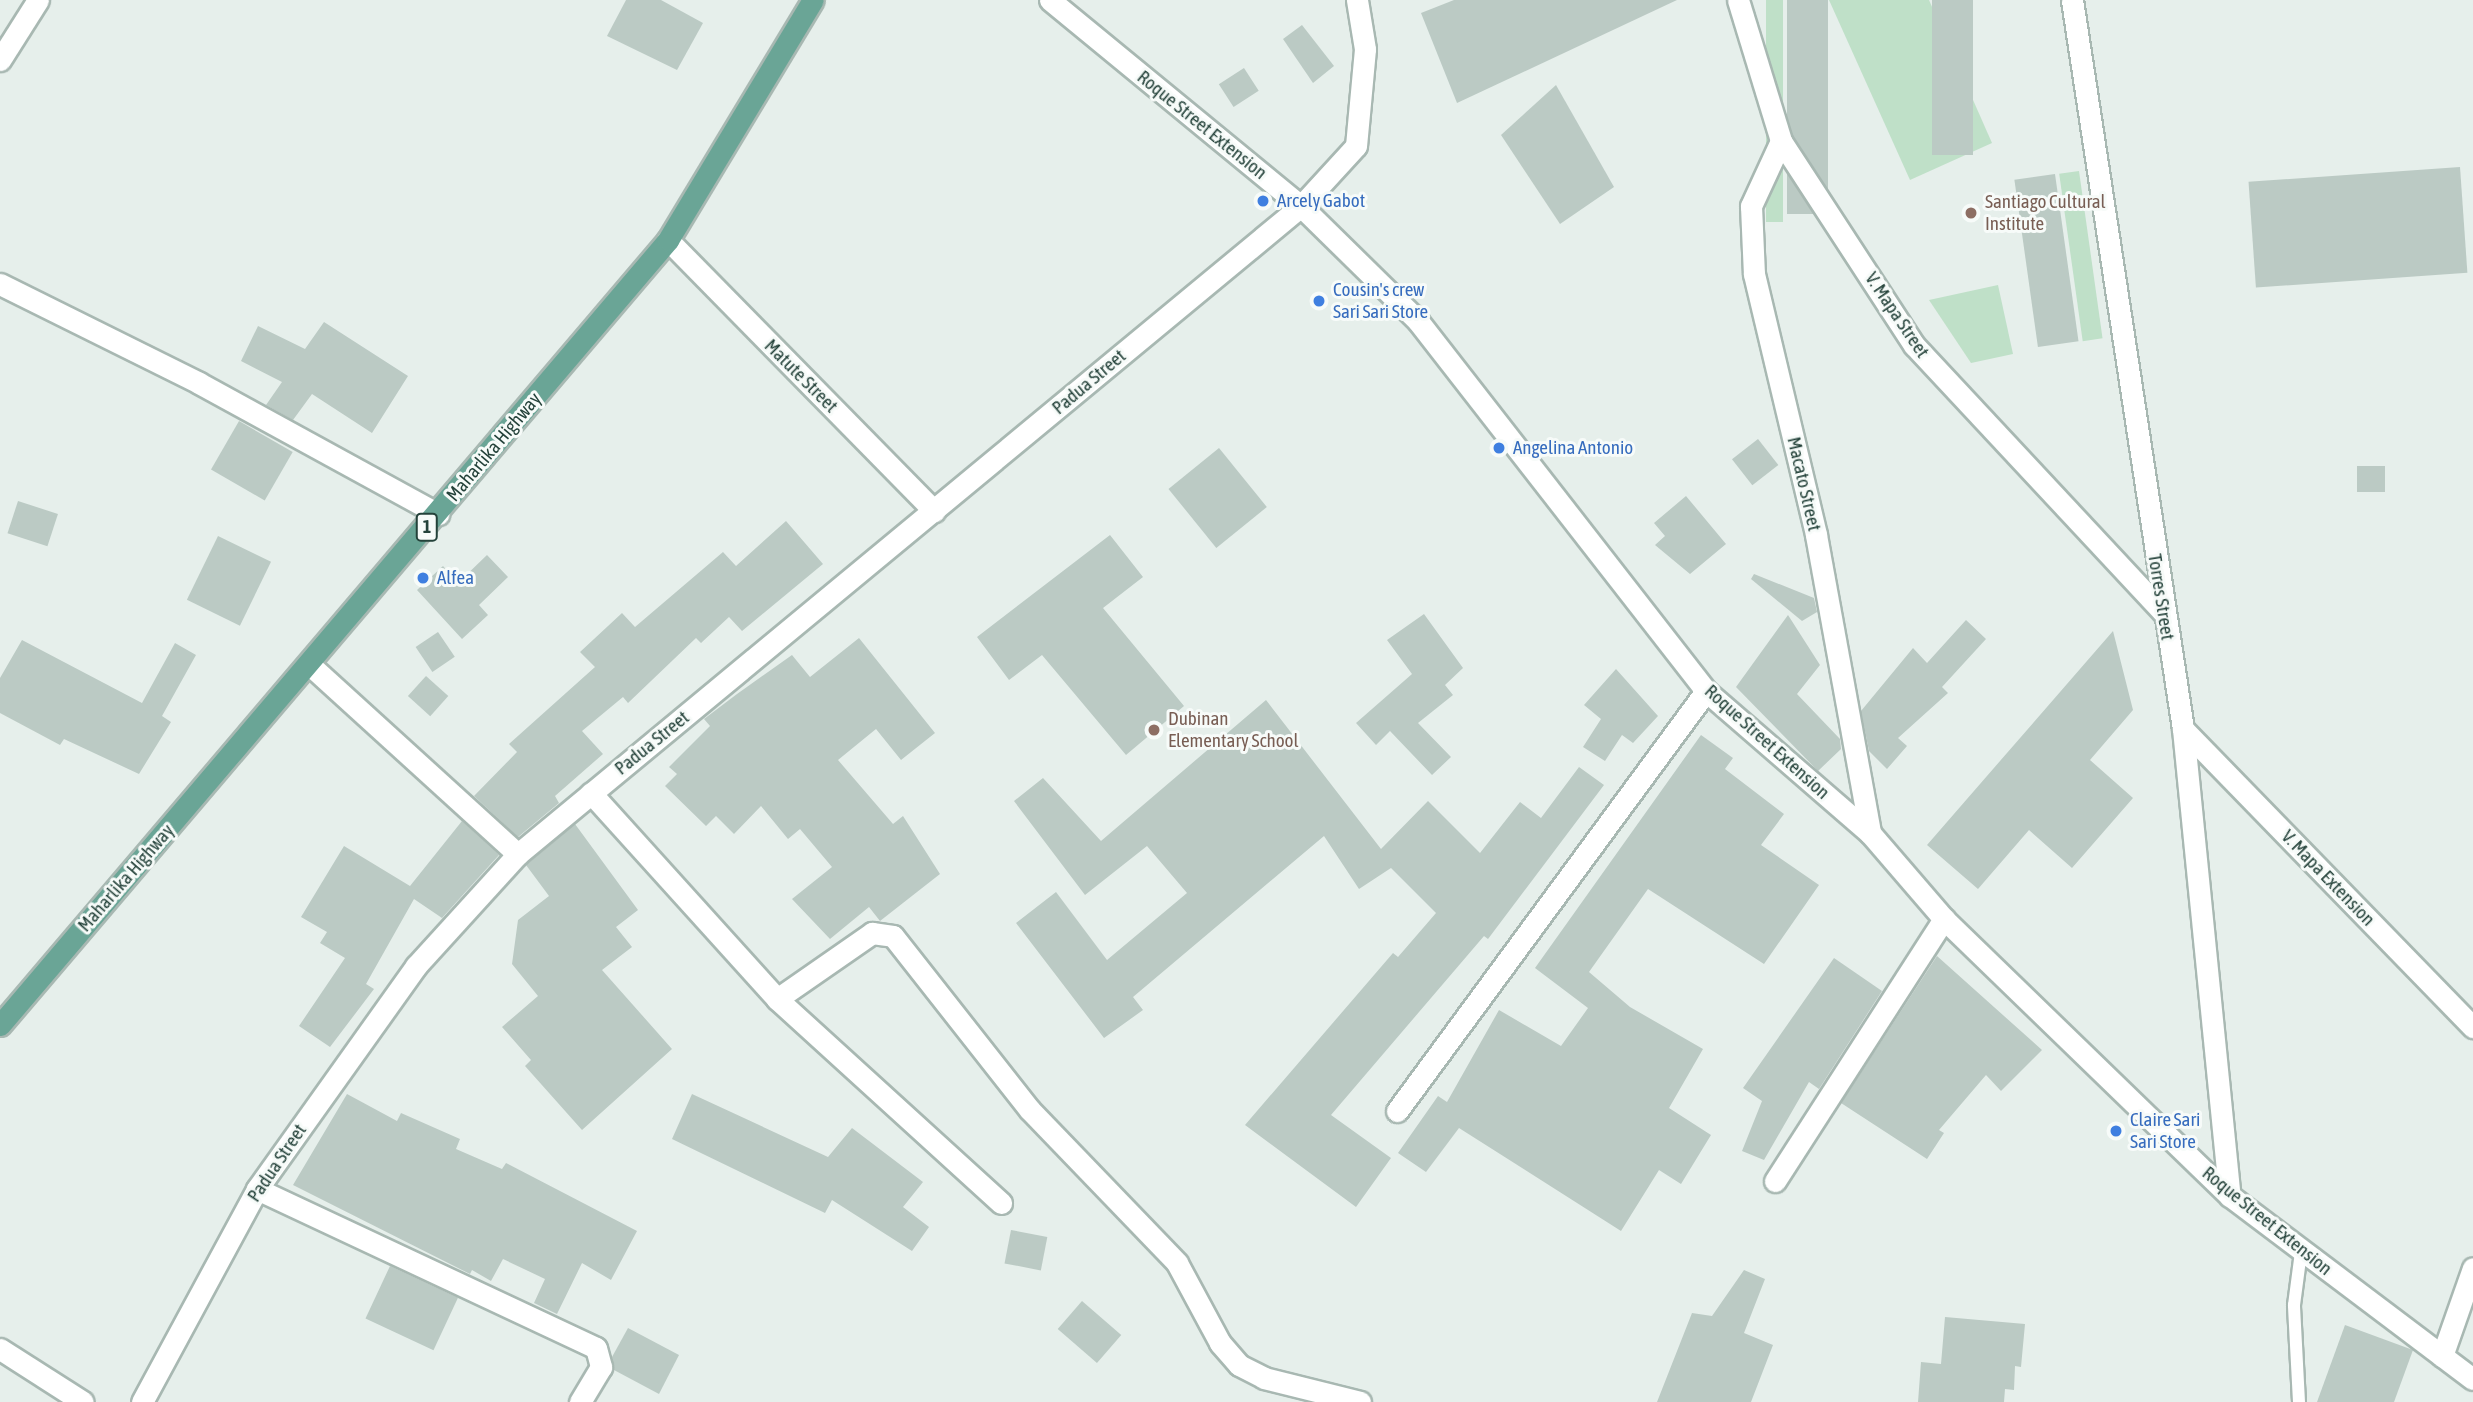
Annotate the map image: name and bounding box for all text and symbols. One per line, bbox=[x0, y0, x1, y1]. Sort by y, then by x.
street label: Roque Street Extension bbox=[1133, 66, 1271, 184]
place label: Arcely Gabot bbox=[1277, 190, 1365, 212]
place label: Santiago Cultural Institute bbox=[1985, 191, 2106, 235]
marker: Arcely Gabot bbox=[1255, 193, 1271, 209]
marker: Santiago Cultural Institute bbox=[1963, 205, 1979, 221]
street label: V. Mapa Street bbox=[1860, 268, 1934, 362]
place label: Cousin's crew Sari Sari Store bbox=[1333, 279, 1428, 323]
marker: Cousin's crew Sari Sari Store bbox=[1311, 293, 1327, 309]
street label: Matute Street bbox=[760, 335, 842, 417]
street label: Padua Street bbox=[1048, 345, 1130, 419]
street label: Maharlika Highway bbox=[442, 388, 546, 506]
street label: Macato Street bbox=[1782, 435, 1826, 533]
place label: Angelina Antonio bbox=[1513, 437, 1633, 459]
marker: Angelina Antonio bbox=[1491, 440, 1507, 456]
road number: 1 bbox=[415, 512, 439, 542]
street label: Torres Street bbox=[2143, 552, 2179, 642]
place label: Alfea bbox=[437, 567, 474, 589]
marker: Alfea bbox=[415, 570, 431, 586]
street label: Roque Street Extension bbox=[1700, 680, 1834, 804]
street label: Padua Street bbox=[610, 706, 694, 780]
place label: Dubinan Elementary School bbox=[1168, 708, 1299, 752]
marker: Dubinan Elementary School bbox=[1146, 722, 1162, 738]
street label: Maharlika Highway bbox=[73, 820, 179, 936]
street label: V. Mapa Extension bbox=[2277, 825, 2379, 931]
place label: Claire Sari Sari Store bbox=[2130, 1109, 2200, 1153]
street label: Padua Street bbox=[243, 1120, 311, 1206]
marker: Claire Sari Sari Store bbox=[2108, 1123, 2124, 1139]
street label: Roque Street Extension bbox=[2198, 1162, 2336, 1280]

